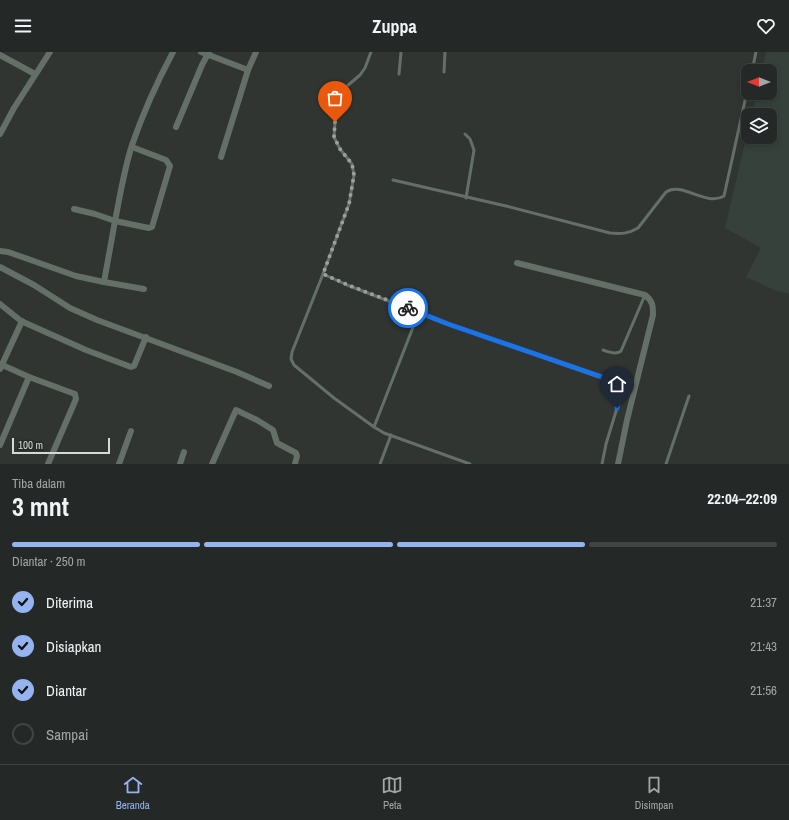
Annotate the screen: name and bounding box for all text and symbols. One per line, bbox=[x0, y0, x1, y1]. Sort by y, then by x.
text: Zuppa bbox=[372, 14, 417, 39]
icon: menu bbox=[12, 15, 34, 37]
icon: heart bbox=[755, 15, 777, 37]
north arrow bbox=[741, 64, 777, 100]
map controls bbox=[741, 64, 777, 144]
pin bbox=[318, 81, 352, 122]
icon: bag bbox=[324, 87, 346, 109]
button: layers bbox=[741, 108, 777, 144]
courier bbox=[388, 288, 428, 328]
icon: bike bbox=[397, 297, 419, 319]
pin bbox=[600, 367, 634, 408]
icon: home bbox=[606, 373, 628, 395]
scale bar bbox=[12, 436, 110, 455]
text: 100 m bbox=[18, 438, 43, 452]
text: Tiba dalam bbox=[12, 475, 65, 492]
text: 22:04–22:09 bbox=[707, 488, 777, 509]
text: 3 mnt bbox=[12, 489, 69, 524]
text: Diantar · 250 m bbox=[12, 553, 85, 570]
icon: check bbox=[12, 591, 34, 613]
text: Diterima bbox=[46, 592, 93, 613]
text: 21:37 bbox=[750, 594, 777, 611]
icon: check bbox=[12, 635, 34, 657]
text: Disiapkan bbox=[46, 636, 101, 657]
text: 21:43 bbox=[750, 638, 777, 655]
icon: check bbox=[12, 679, 34, 701]
text: Diantar bbox=[46, 680, 86, 701]
text: 21:56 bbox=[750, 682, 777, 699]
text: Sampai bbox=[46, 724, 88, 745]
tab: Beranda bbox=[116, 774, 150, 812]
tab: Peta bbox=[381, 774, 403, 812]
tab: Disimpan bbox=[635, 774, 673, 812]

